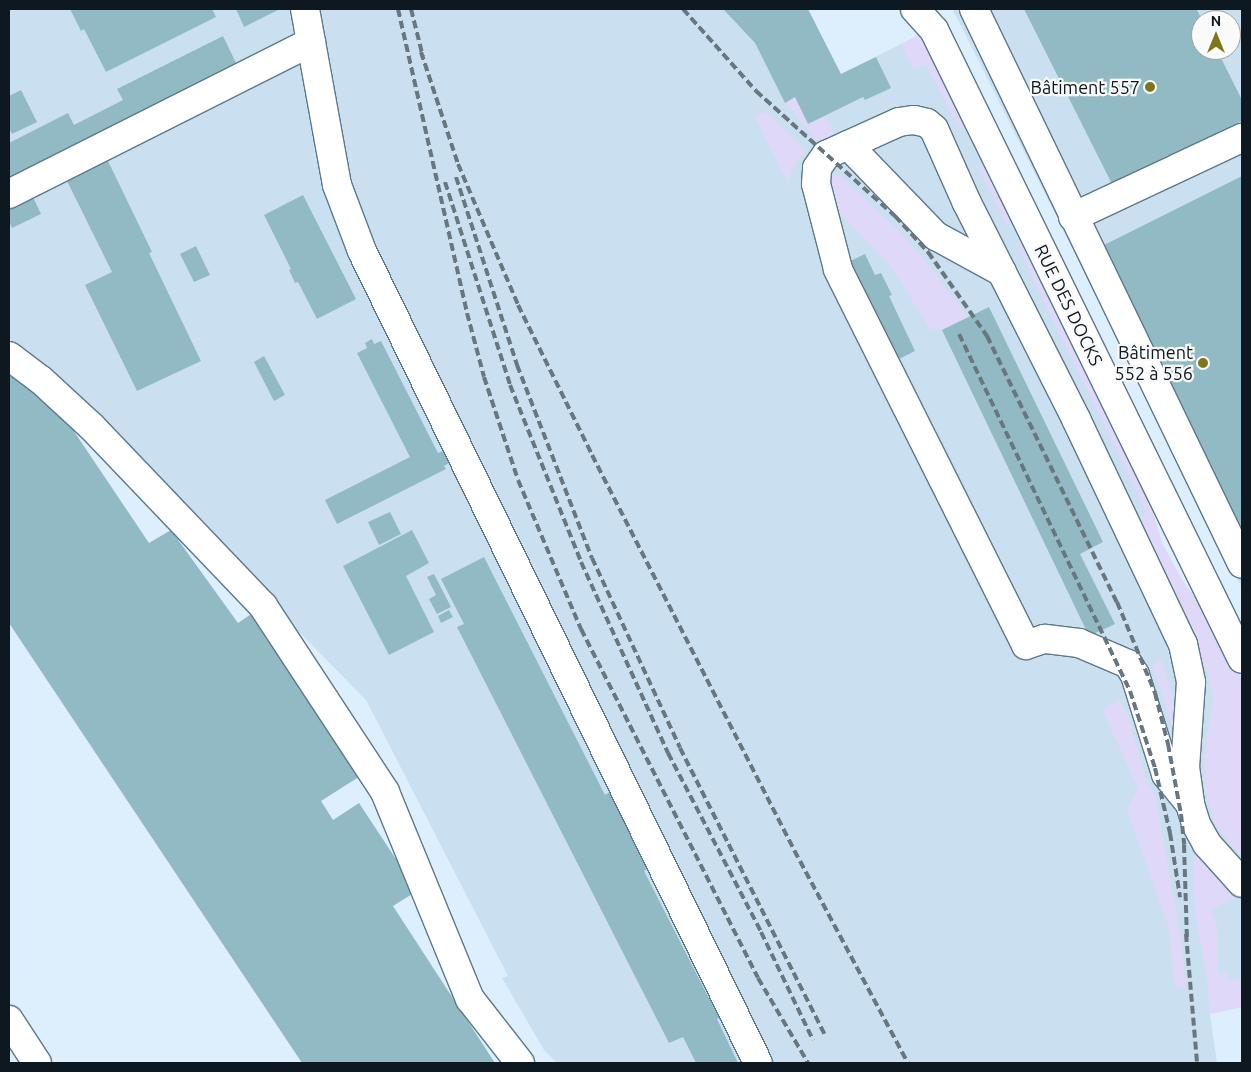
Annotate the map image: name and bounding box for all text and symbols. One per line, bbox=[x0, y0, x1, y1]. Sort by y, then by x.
north arrow bbox=[1191, 10, 1241, 60]
text: N bbox=[1211, 13, 1221, 29]
place label: Bâtiment 557 bbox=[1030, 76, 1140, 98]
marker: Bâtiment 557 bbox=[1144, 81, 1156, 93]
street label: RUE DES DOCKS bbox=[1030, 241, 1108, 369]
place label: Bâtiment 552 à 556 bbox=[1115, 342, 1193, 384]
marker: Bâtiment 552 à 556 bbox=[1197, 357, 1209, 369]

